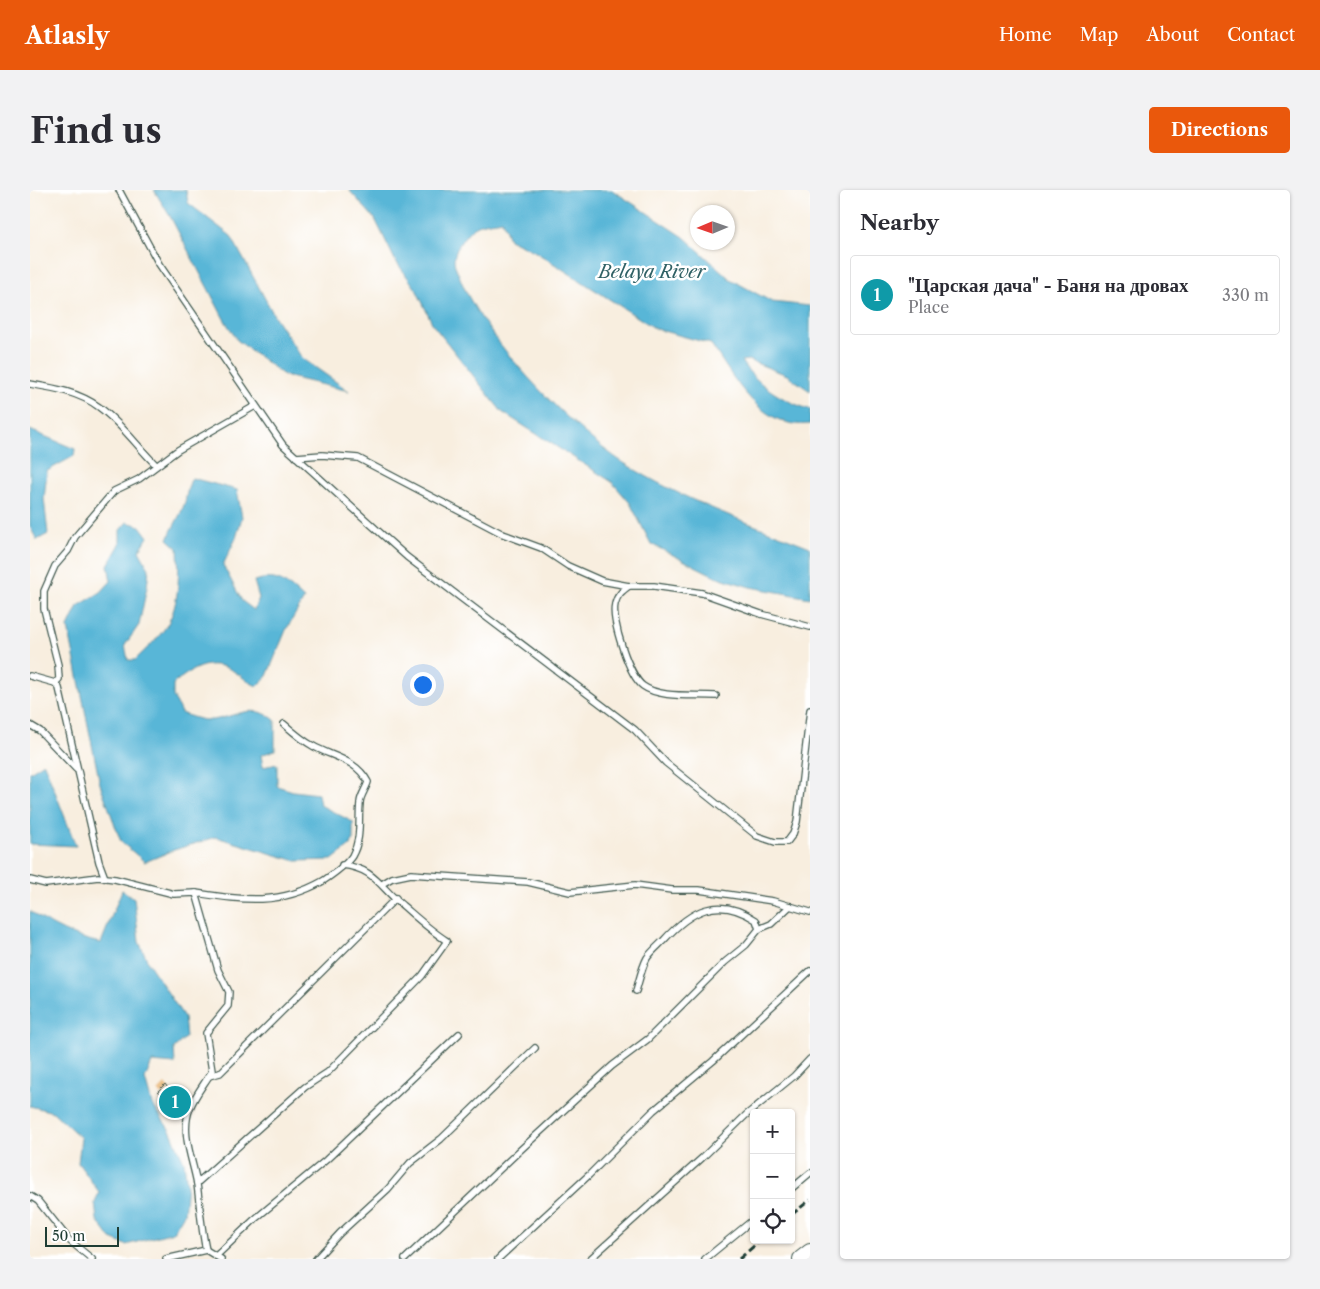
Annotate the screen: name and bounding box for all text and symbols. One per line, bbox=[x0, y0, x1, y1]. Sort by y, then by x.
text: Atlasly bbox=[25, 21, 109, 50]
text: Home bbox=[999, 24, 1052, 46]
text: Map bbox=[1080, 24, 1118, 46]
text: About bbox=[1146, 24, 1199, 46]
text: Contact bbox=[1227, 24, 1295, 46]
button: Directions bbox=[1149, 107, 1290, 153]
text: Find us bbox=[30, 109, 162, 152]
north arrow bbox=[690, 205, 735, 250]
text: Nearby bbox=[860, 210, 939, 235]
water label: Belaya River bbox=[596, 261, 707, 283]
text: "Царская дача" - Баня на дровах bbox=[908, 274, 1188, 297]
text: 1 bbox=[873, 285, 881, 305]
text: 330 m bbox=[1222, 285, 1269, 305]
text: Place bbox=[908, 297, 949, 317]
your location bbox=[410, 672, 436, 698]
pin: 1 bbox=[159, 1083, 191, 1121]
map controls bbox=[750, 1109, 795, 1244]
button: + bbox=[750, 1109, 795, 1154]
button: − bbox=[750, 1154, 795, 1199]
button: locate bbox=[750, 1199, 795, 1244]
scale bar bbox=[45, 1224, 119, 1247]
text: 50 m bbox=[52, 1227, 85, 1245]

